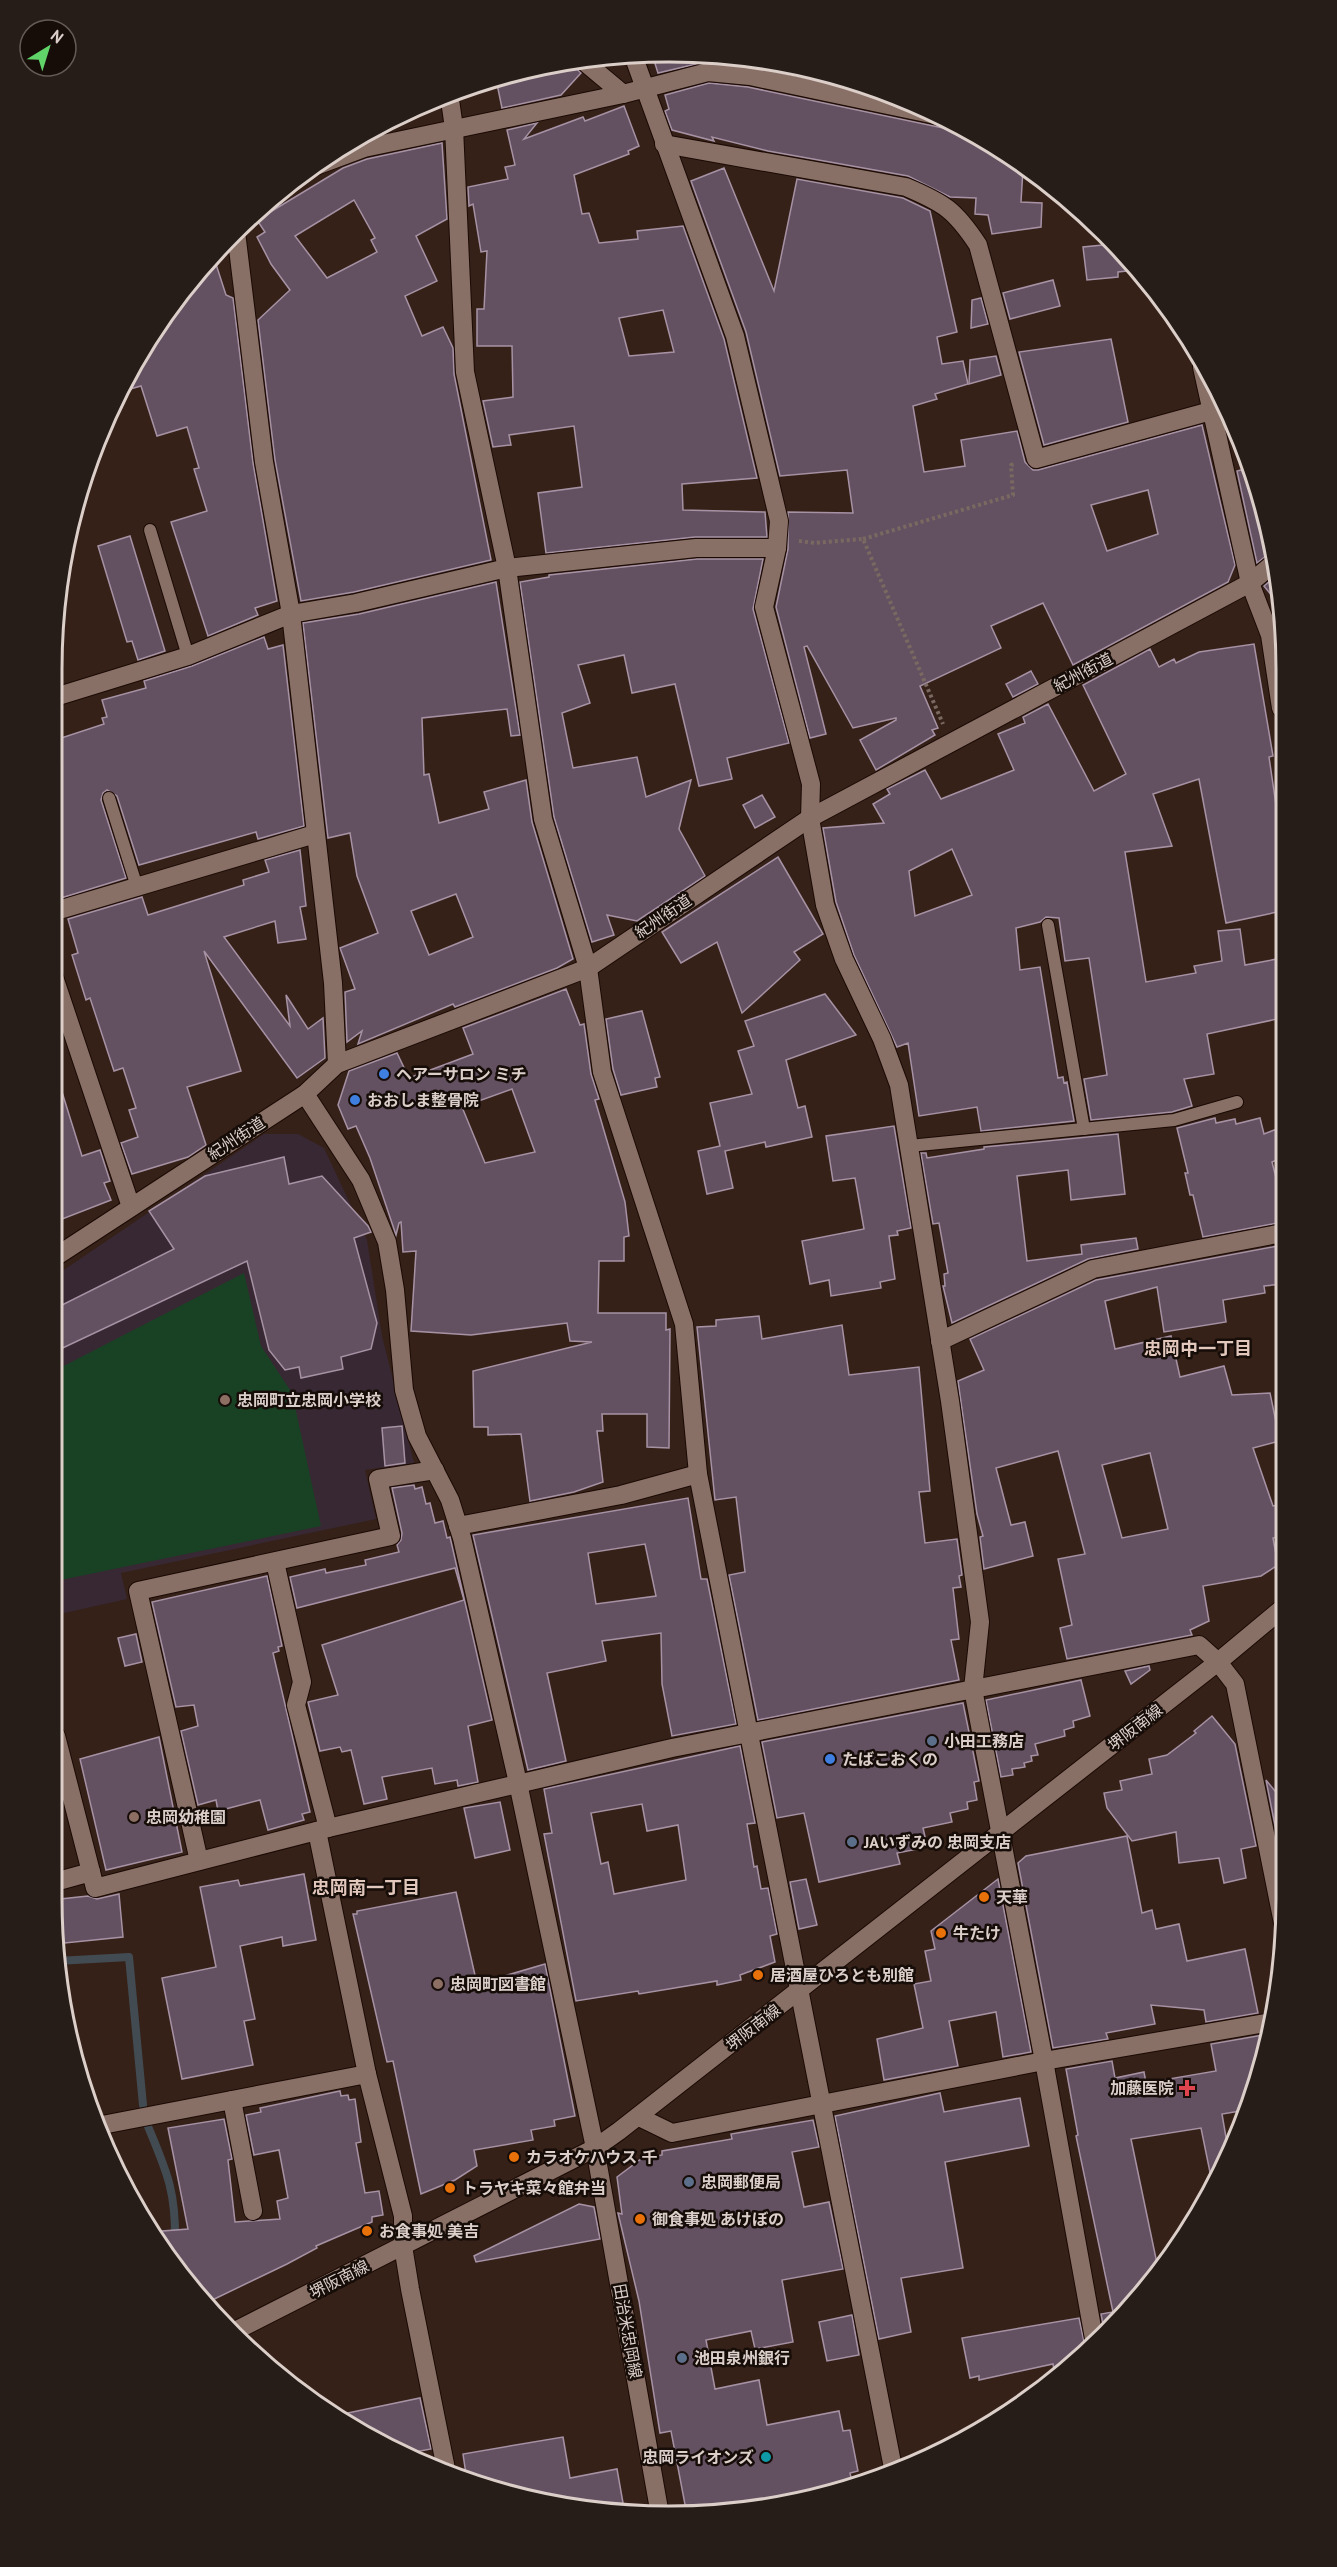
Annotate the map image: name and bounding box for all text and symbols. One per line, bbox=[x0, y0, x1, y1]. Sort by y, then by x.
north arrow bbox=[18, 18, 78, 78]
text: N bbox=[47, 25, 68, 47]
street label: 紀州街道 bbox=[1050, 648, 1116, 696]
street label: 紀州街道 bbox=[631, 890, 695, 942]
place label: ヘアーサロン ミチ bbox=[396, 1064, 527, 1084]
marker: ヘアーサロン ミチ bbox=[377, 1067, 391, 1081]
place label: おおしま整骨院 bbox=[367, 1090, 479, 1110]
marker: おおしま整骨院 bbox=[348, 1093, 362, 1107]
street label: 紀州街道 bbox=[204, 1112, 268, 1164]
district label: 忠岡中一丁目 bbox=[1144, 1337, 1252, 1360]
place label: 忠岡町立忠岡小学校 bbox=[237, 1390, 381, 1410]
marker: 忠岡町立忠岡小学校 bbox=[218, 1393, 232, 1407]
street label: 堺阪南線 bbox=[1104, 1699, 1166, 1755]
place label: 小田工務店 bbox=[944, 1731, 1024, 1751]
marker: 小田工務店 bbox=[925, 1734, 939, 1748]
place label: たばこおくの bbox=[842, 1749, 938, 1769]
marker: たばこおくの bbox=[823, 1752, 837, 1766]
place label: 忠岡幼稚園 bbox=[146, 1807, 226, 1827]
marker: 忠岡幼稚園 bbox=[127, 1810, 141, 1824]
place label: JAいずみの 忠岡支店 bbox=[863, 1832, 1011, 1852]
marker: JAいずみの 忠岡支店 bbox=[845, 1835, 859, 1849]
district label: 忠岡南一丁目 bbox=[312, 1876, 420, 1899]
place label: 天華 bbox=[996, 1887, 1028, 1907]
marker: 天華 bbox=[977, 1890, 991, 1904]
place label: 牛たけ bbox=[953, 1923, 1001, 1943]
marker: 牛たけ bbox=[934, 1926, 948, 1940]
place label: 居酒屋ひろとも別館 bbox=[770, 1965, 914, 1985]
marker: 居酒屋ひろとも別館 bbox=[751, 1968, 765, 1982]
place label: 忠岡町図書館 bbox=[450, 1974, 546, 1994]
marker: 忠岡町図書館 bbox=[431, 1977, 445, 1991]
street label: 堺阪南線 bbox=[722, 1999, 784, 2055]
place label: 加藤医院 bbox=[1110, 2078, 1174, 2098]
marker: 加藤医院 bbox=[1178, 2079, 1196, 2097]
place label: カラオケハウス 千 bbox=[526, 2147, 657, 2167]
marker: カラオケハウス 千 bbox=[507, 2150, 521, 2164]
place label: 忠岡郵便局 bbox=[701, 2172, 781, 2192]
marker: 忠岡郵便局 bbox=[682, 2175, 696, 2189]
place label: トラヤキ菜々館弁当 bbox=[462, 2178, 606, 2198]
marker: トラヤキ菜々館弁当 bbox=[443, 2181, 457, 2195]
place label: 御食事処 あけぼの bbox=[652, 2209, 784, 2229]
marker: 御食事処 あけぼの bbox=[633, 2212, 647, 2226]
place label: お食事処 美吉 bbox=[379, 2221, 479, 2241]
marker: お食事処 美吉 bbox=[360, 2224, 374, 2238]
street label: 堺阪南線 bbox=[306, 2256, 372, 2302]
street label: 田治米忠岡線 bbox=[610, 2282, 646, 2380]
place label: 池田泉州銀行 bbox=[694, 2348, 790, 2368]
marker: 池田泉州銀行 bbox=[675, 2351, 689, 2365]
place label: 忠岡ライオンズ bbox=[642, 2447, 754, 2467]
marker: 忠岡ライオンズ bbox=[759, 2450, 773, 2464]

